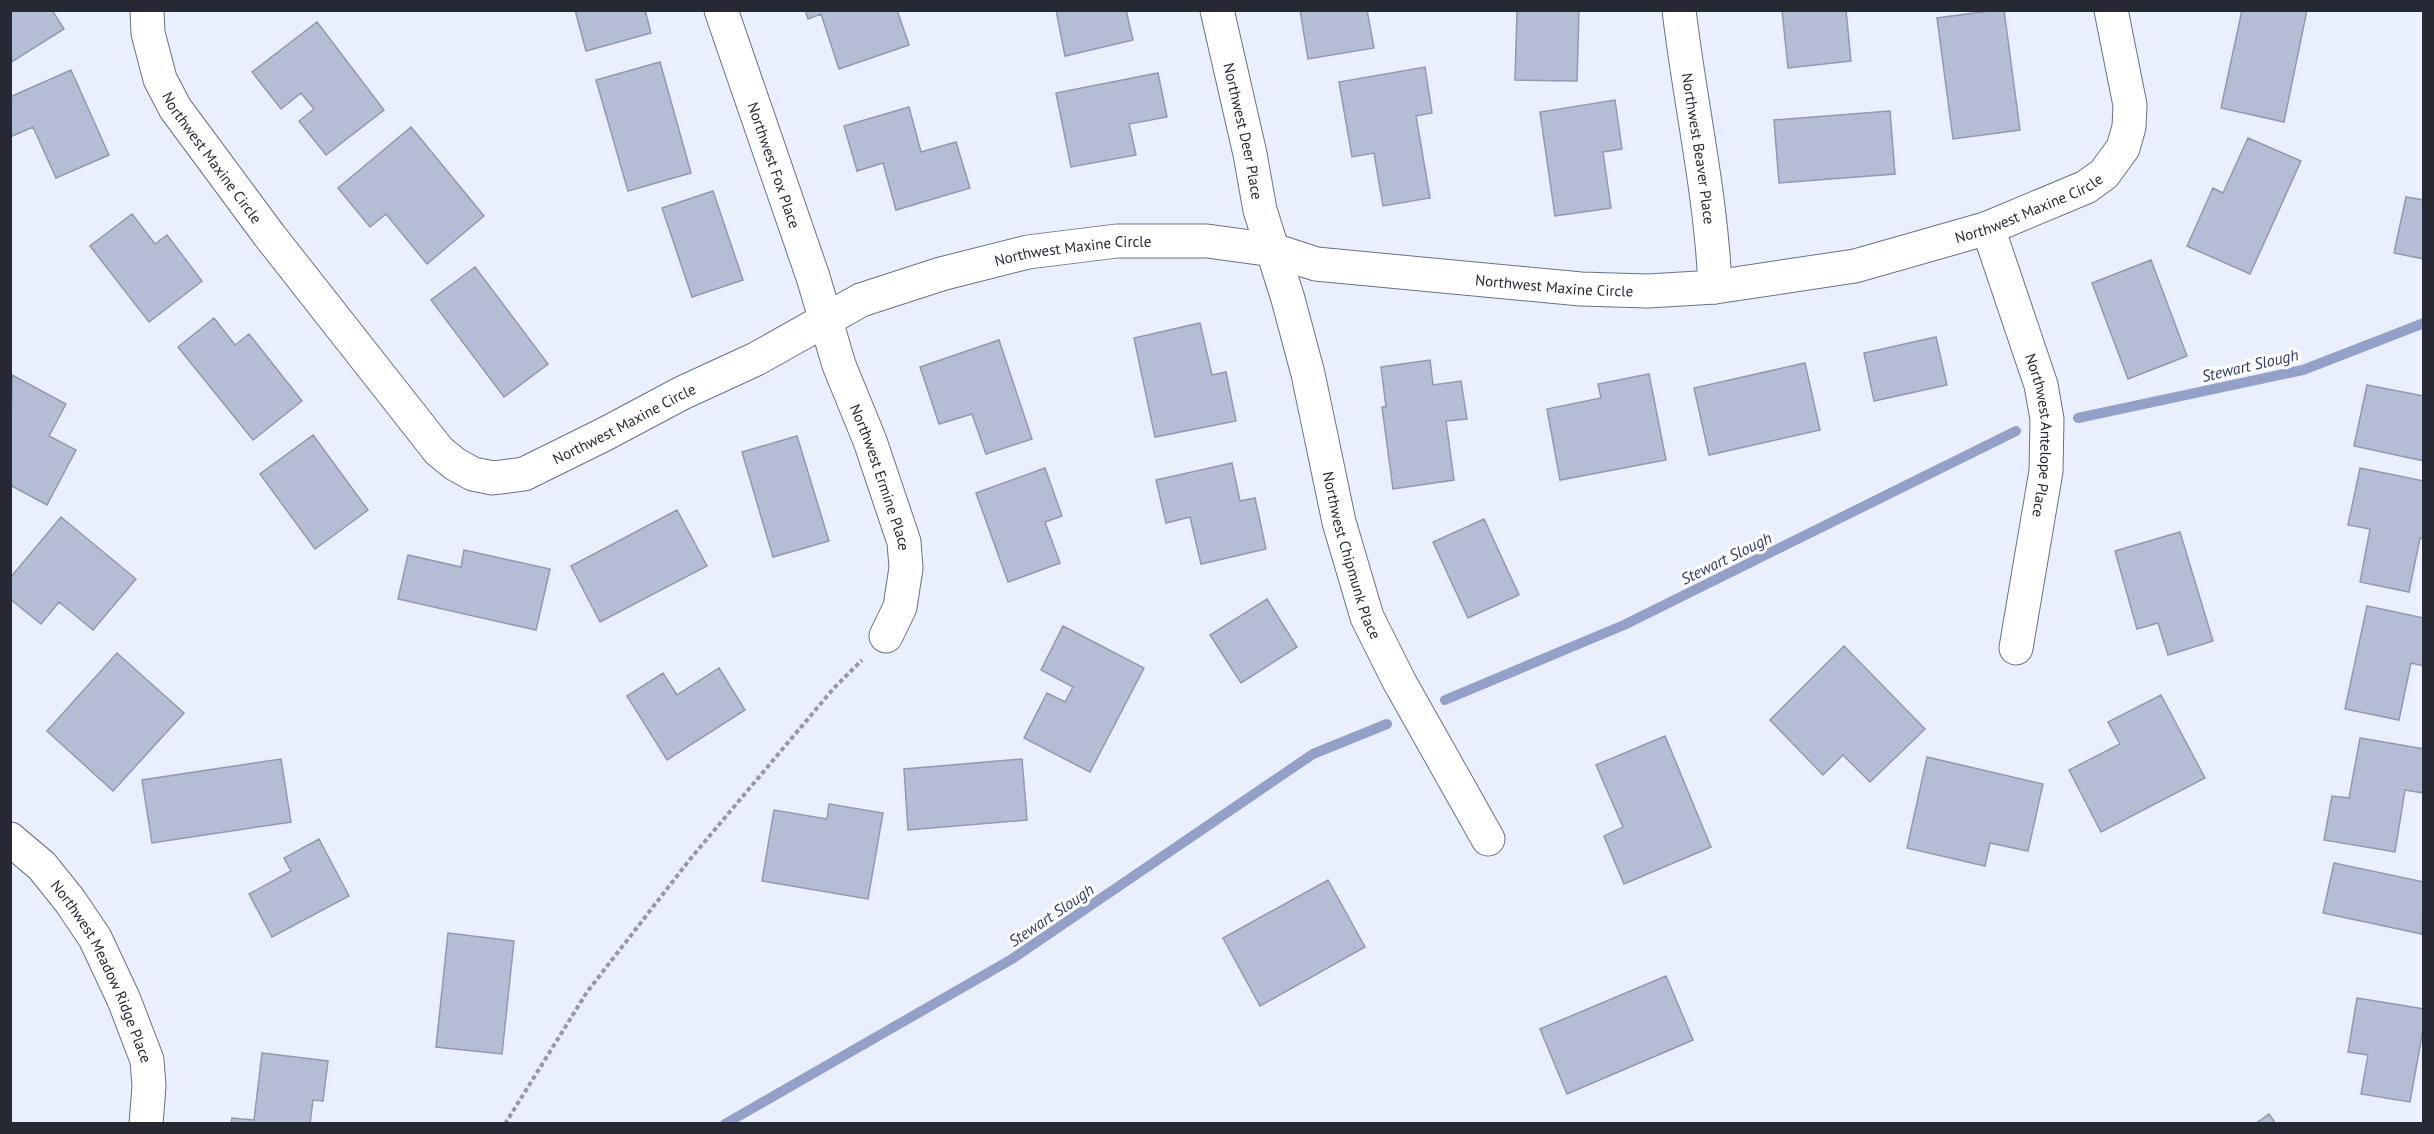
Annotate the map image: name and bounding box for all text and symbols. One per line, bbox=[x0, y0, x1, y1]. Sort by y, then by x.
street label: Northwest Deer Place bbox=[1220, 61, 1267, 201]
street label: Northwest Beaver Place bbox=[1678, 71, 1719, 225]
street label: Northwest Maxine Circle bbox=[159, 88, 267, 227]
street label: Northwest Fox Place bbox=[744, 100, 805, 231]
street label: Northwest Maxine Circle bbox=[1953, 169, 2106, 247]
street label: Northwest Maxine Circle bbox=[992, 232, 1151, 270]
street label: Northwest Maxine Circle bbox=[1474, 270, 1634, 300]
water label: Stewart Slough bbox=[2200, 344, 2300, 386]
street label: Northwest Antelope Place bbox=[2021, 351, 2057, 519]
street label: Northwest Maxine Circle bbox=[549, 379, 698, 468]
street label: Northwest Ermine Place bbox=[846, 401, 914, 551]
street label: Northwest Chipmunk Place bbox=[1319, 470, 1386, 642]
water label: Stewart Slough bbox=[1677, 527, 1775, 589]
street label: Northwest Meadow Ridge Place bbox=[47, 876, 156, 1065]
water label: Stewart Slough bbox=[1004, 879, 1098, 951]

